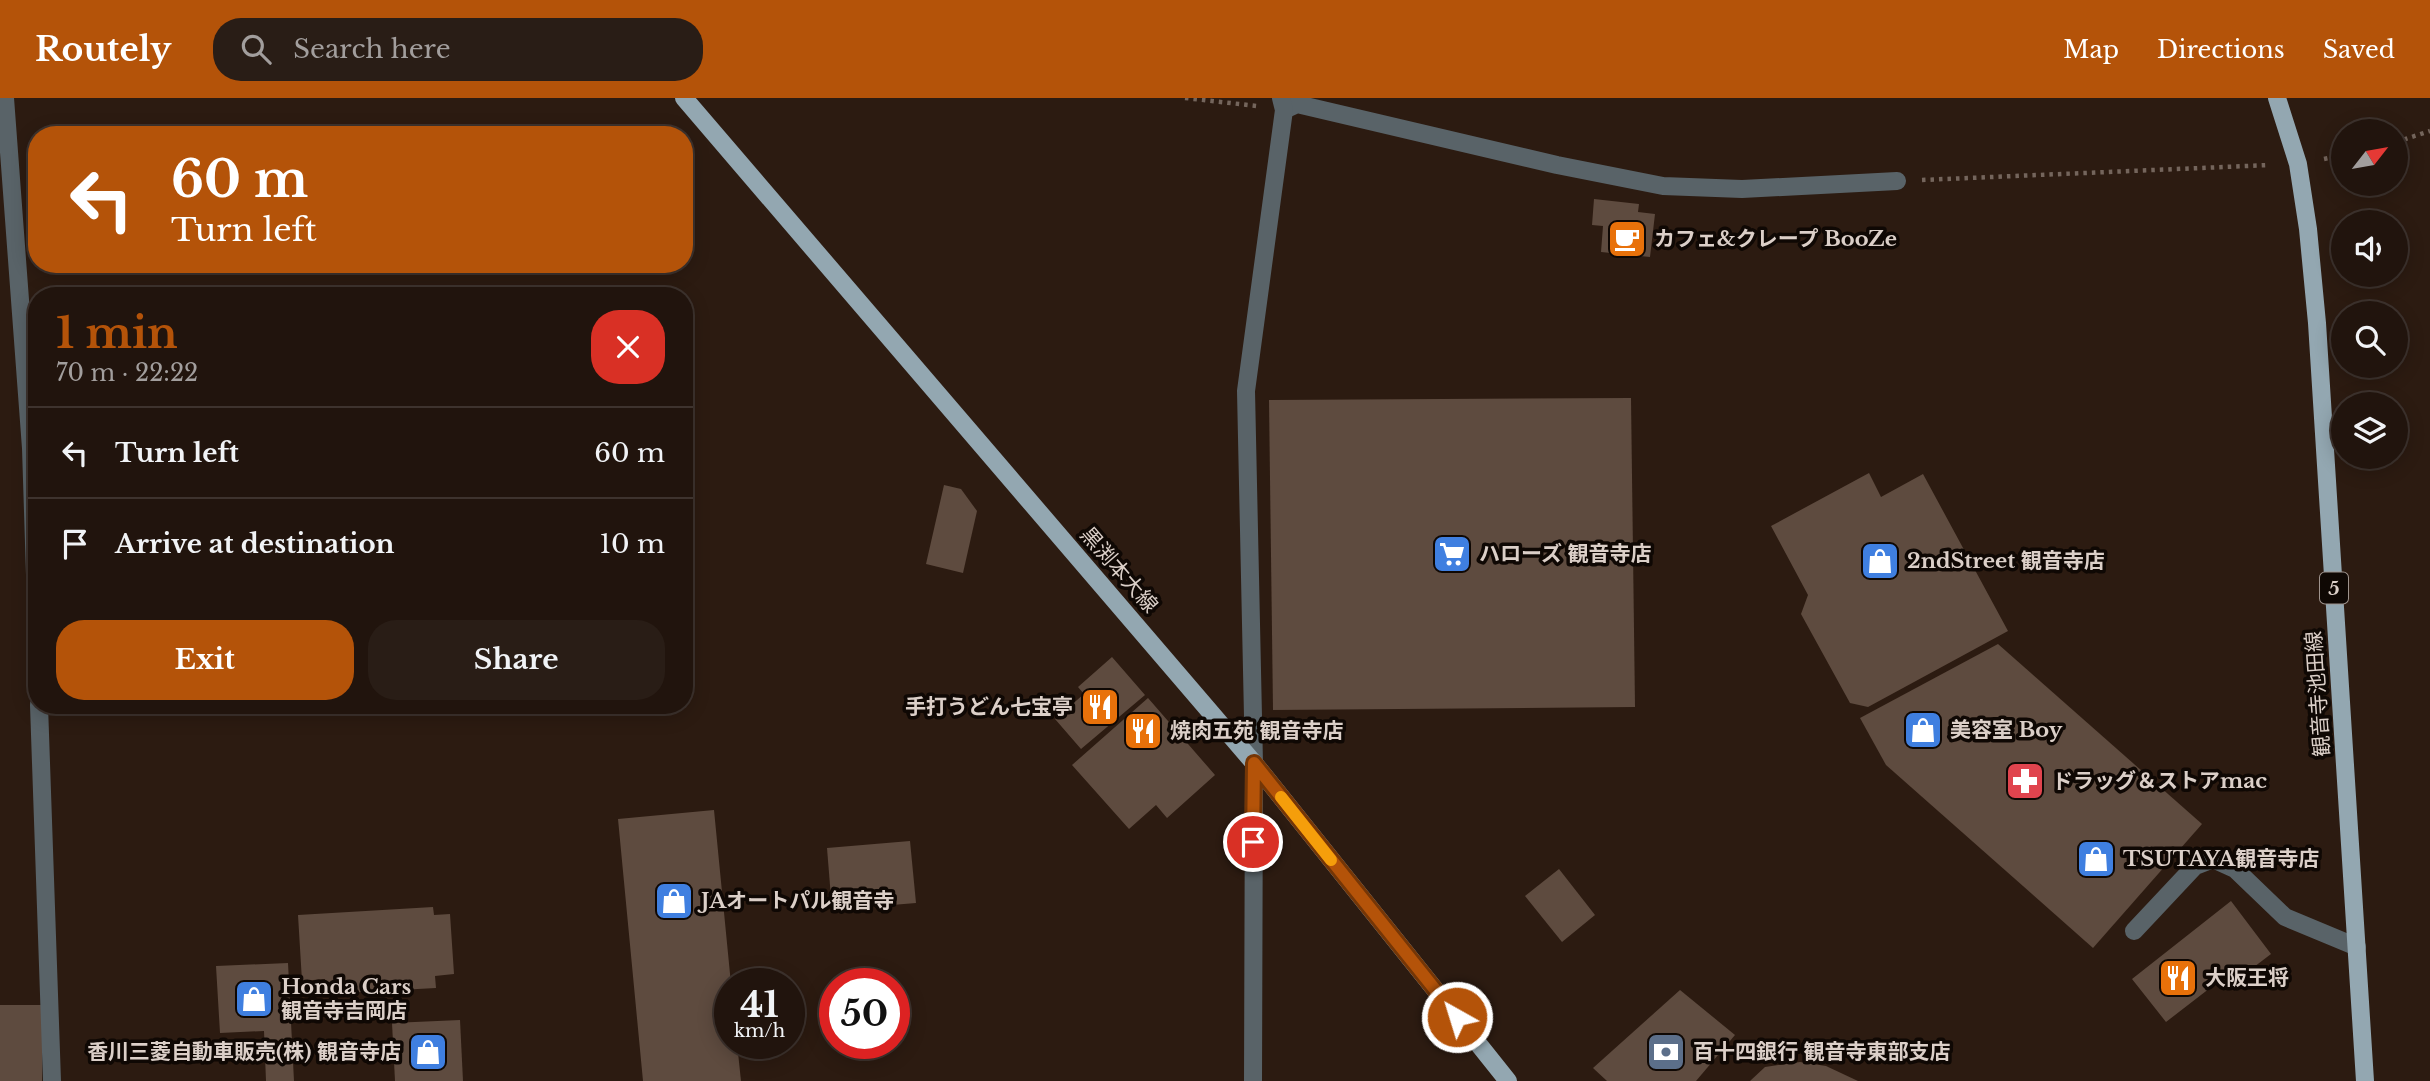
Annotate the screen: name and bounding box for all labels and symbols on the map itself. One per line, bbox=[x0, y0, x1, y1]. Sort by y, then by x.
north arrow bbox=[2331, 119, 2408, 196]
cafe icon: カフェ&クレープ BooZe bbox=[1606, 218, 1648, 260]
place label: カフェ&クレープ BooZe bbox=[1654, 226, 1897, 252]
street label: 黒渕本大線 bbox=[1075, 522, 1163, 618]
supermarket icon: ハローズ 観音寺店 bbox=[1431, 533, 1473, 575]
shop icon: 2ndStreet 観音寺店 bbox=[1859, 540, 1901, 582]
place label: ハローズ 観音寺店 bbox=[1479, 541, 1652, 567]
place label: 2ndStreet 観音寺店 bbox=[1907, 548, 2105, 574]
road number: 5 bbox=[2320, 573, 2348, 603]
street label: 観音寺池田線 bbox=[2301, 630, 2335, 758]
restaurant icon: 手打うどん七宝亭 bbox=[1079, 686, 1121, 728]
place label: 手打うどん七宝亭 bbox=[905, 694, 1073, 720]
shop icon: 美容室 Boy bbox=[1902, 709, 1944, 751]
restaurant icon: 焼肉五苑 観音寺店 bbox=[1122, 710, 1164, 752]
place label: 美容室 Boy bbox=[1950, 717, 2063, 743]
place label: 焼肉五苑 観音寺店 bbox=[1170, 718, 1344, 744]
pharmacy icon: ドラッグ＆ストアmac bbox=[2004, 760, 2046, 802]
place label: ドラッグ＆ストアmac bbox=[2052, 768, 2267, 794]
pin bbox=[1223, 812, 1283, 872]
shop icon: TSUTAYA観音寺店 bbox=[2075, 838, 2117, 880]
place label: TSUTAYA観音寺店 bbox=[2123, 846, 2319, 872]
shop icon: JAオートパル観音寺 bbox=[653, 880, 695, 922]
place label: JAオートパル観音寺 bbox=[697, 888, 894, 914]
restaurant icon: 大阪王将 bbox=[2157, 957, 2199, 999]
place label: 大阪王将 bbox=[2205, 965, 2289, 991]
speed limit sign: 50 bbox=[819, 968, 910, 1059]
place label: Honda Cars 観音寺吉岡店 bbox=[281, 974, 411, 1024]
shop icon: Honda Cars 観音寺吉岡店 bbox=[233, 978, 275, 1020]
position arrow bbox=[1420, 980, 1494, 1054]
shop icon: 香川三菱自動車販売(株) 観音寺店 bbox=[407, 1031, 449, 1073]
bank icon: 百十四銀行 観音寺東部支店 bbox=[1645, 1031, 1687, 1073]
place label: 香川三菱自動車販売(株) 観音寺店 bbox=[87, 1039, 401, 1065]
place label: 百十四銀行 観音寺東部支店 bbox=[1693, 1039, 1951, 1065]

